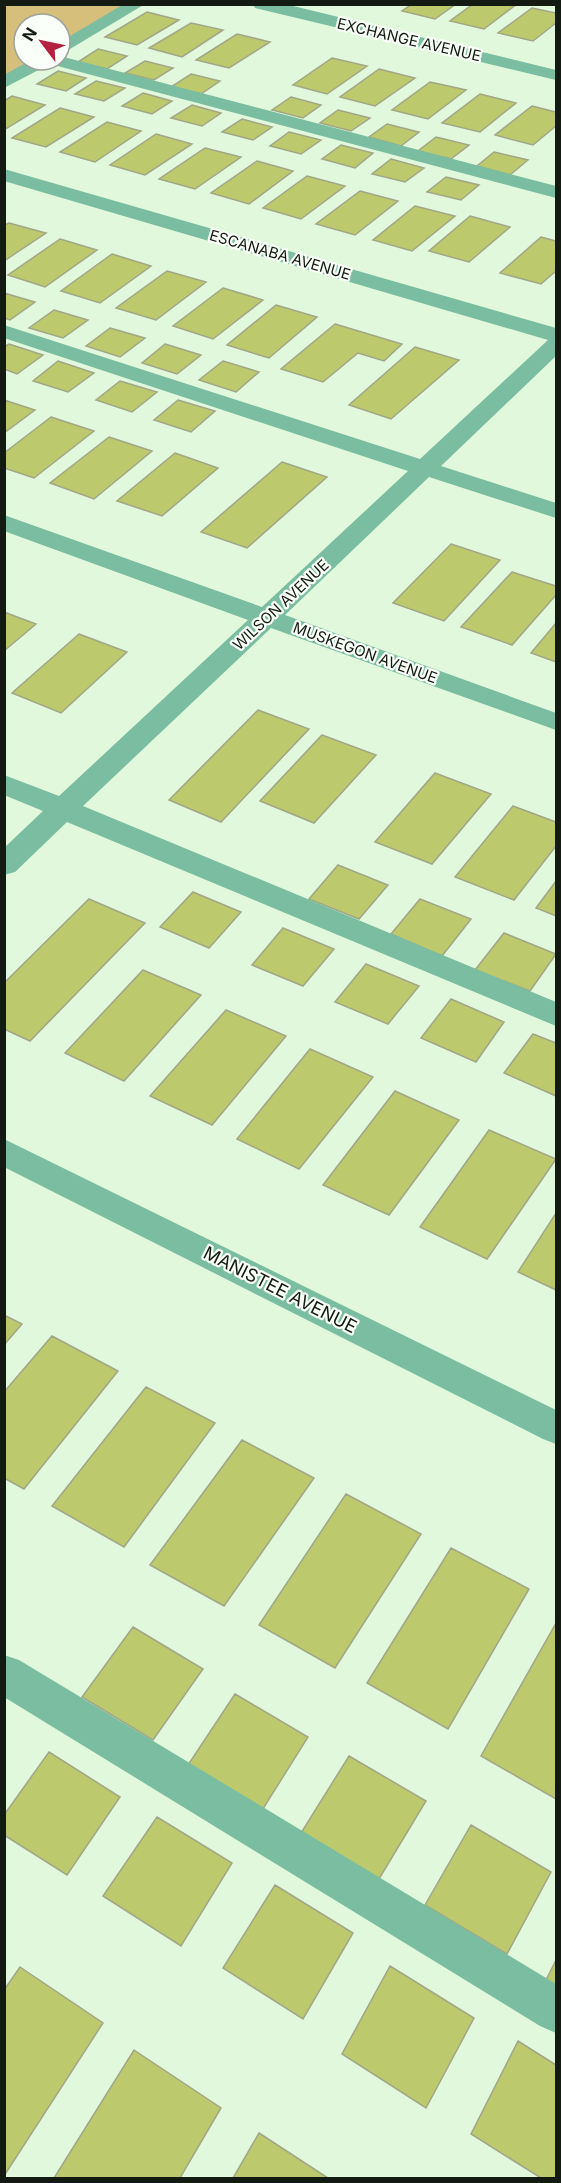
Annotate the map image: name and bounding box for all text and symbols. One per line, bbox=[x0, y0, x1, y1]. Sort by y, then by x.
north arrow bbox=[12, 12, 72, 72]
street label: EXCHANGE AVENUE bbox=[335, 14, 483, 65]
text: N bbox=[18, 24, 41, 45]
street label: ESCANABA AVENUE bbox=[207, 225, 353, 284]
street label: WILSON AVENUE bbox=[229, 555, 333, 654]
street label: MUSKEGON AVENUE bbox=[291, 618, 440, 687]
street label: MANISTEE AVENUE bbox=[200, 1242, 360, 1337]

